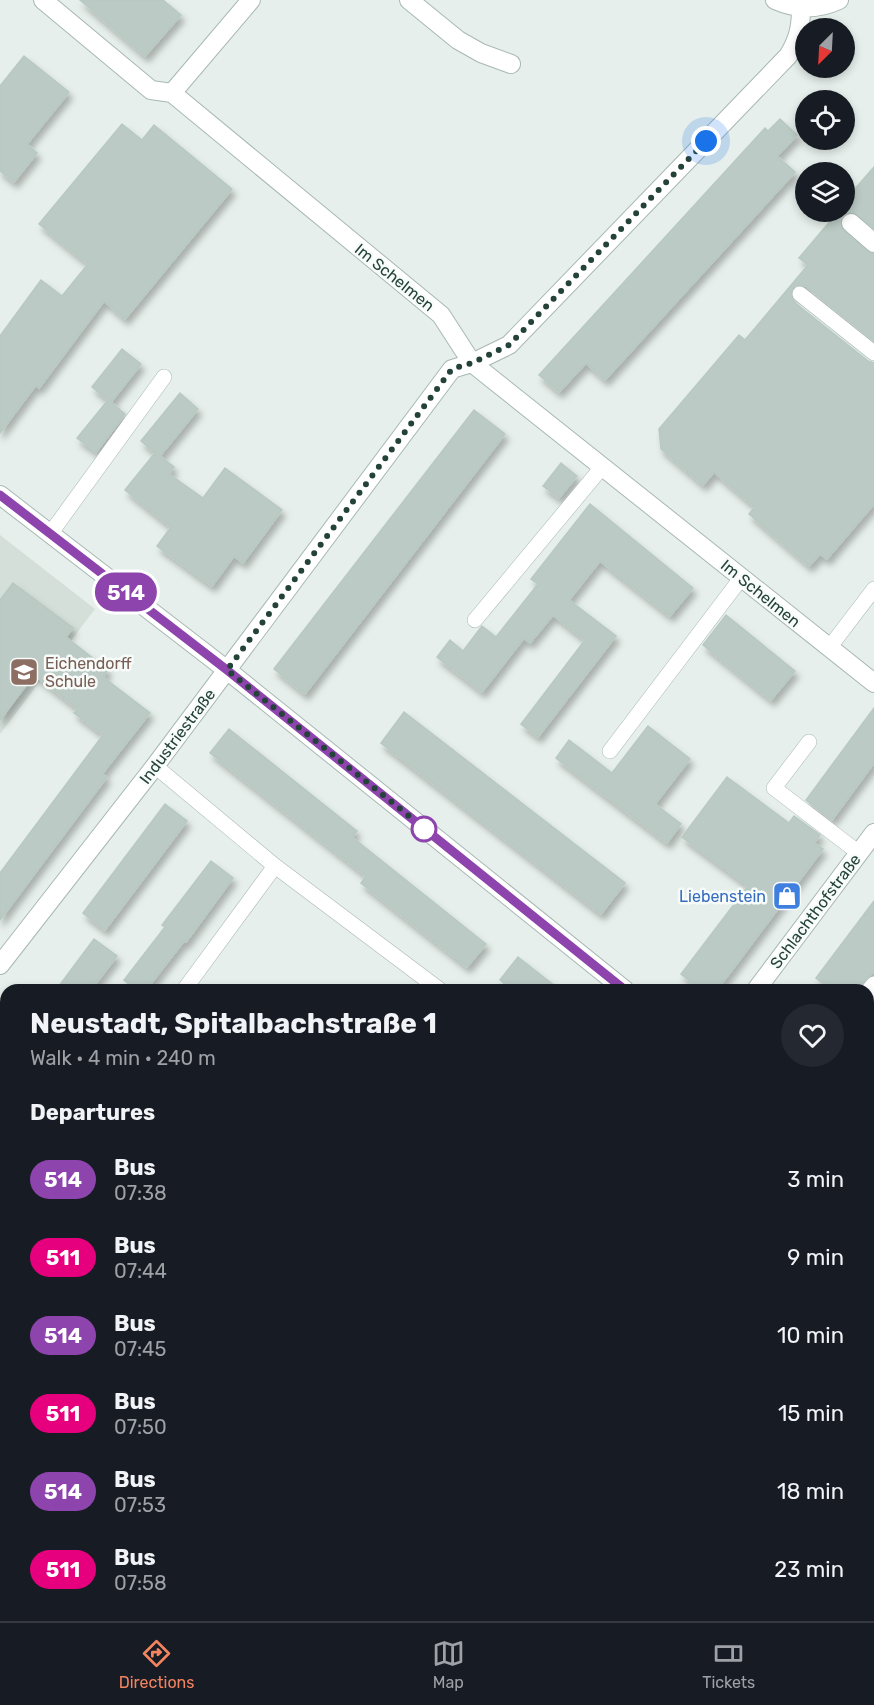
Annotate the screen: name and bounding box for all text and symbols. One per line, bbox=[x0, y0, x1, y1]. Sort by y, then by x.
north arrow bbox=[795, 18, 855, 78]
map controls bbox=[795, 18, 855, 222]
button: locate bbox=[795, 90, 855, 150]
your location bbox=[691, 126, 721, 156]
button: layers bbox=[795, 162, 855, 222]
street label: Im Schelmen bbox=[351, 240, 438, 315]
street label: Im Schelmen bbox=[717, 556, 804, 631]
line badge: 514 bbox=[92, 572, 160, 612]
text: 514 bbox=[107, 580, 145, 605]
place label: Eichendorff Schule bbox=[45, 654, 132, 691]
school or university icon: Eichendorff Schule bbox=[8, 656, 40, 688]
street label: Industriestraße bbox=[135, 685, 219, 788]
unlabelled marker bbox=[411, 816, 437, 842]
street label: Schlachthofstraße bbox=[766, 850, 865, 972]
shop icon: Liebenstein bbox=[771, 880, 803, 912]
place label: Liebenstein bbox=[679, 887, 766, 906]
button: heart bbox=[781, 1004, 844, 1067]
text: Neustadt, Spitalbachstraße 1 bbox=[30, 1007, 437, 1040]
text: Walk · 4 min · 240 m bbox=[30, 1046, 216, 1070]
text: Departures bbox=[30, 1099, 155, 1126]
text: Bus bbox=[114, 1154, 156, 1181]
text: 3 min bbox=[787, 1166, 844, 1193]
text: 514 bbox=[44, 1167, 82, 1192]
text: 07:38 bbox=[114, 1181, 167, 1205]
text: Bus bbox=[114, 1232, 156, 1259]
text: 9 min bbox=[787, 1244, 844, 1271]
text: 511 bbox=[46, 1245, 80, 1270]
text: 07:44 bbox=[114, 1259, 167, 1283]
text: Bus bbox=[114, 1310, 156, 1337]
text: 10 min bbox=[777, 1322, 844, 1349]
text: 514 bbox=[44, 1323, 82, 1348]
text: 07:45 bbox=[114, 1337, 166, 1361]
text: Bus bbox=[114, 1388, 156, 1415]
text: 15 min bbox=[778, 1400, 844, 1427]
text: 511 bbox=[46, 1401, 80, 1426]
text: 07:50 bbox=[114, 1415, 167, 1439]
text: Bus bbox=[114, 1466, 156, 1493]
text: 18 min bbox=[777, 1478, 844, 1505]
text: 514 bbox=[44, 1479, 82, 1504]
text: 07:53 bbox=[114, 1493, 166, 1517]
text: Bus bbox=[114, 1544, 156, 1571]
text: 23 min bbox=[774, 1556, 844, 1583]
text: 511 bbox=[46, 1557, 80, 1582]
text: 07:58 bbox=[114, 1571, 167, 1595]
tab: Directions bbox=[119, 1637, 194, 1692]
tab: Map bbox=[432, 1637, 465, 1692]
tab: Tickets bbox=[702, 1637, 755, 1692]

